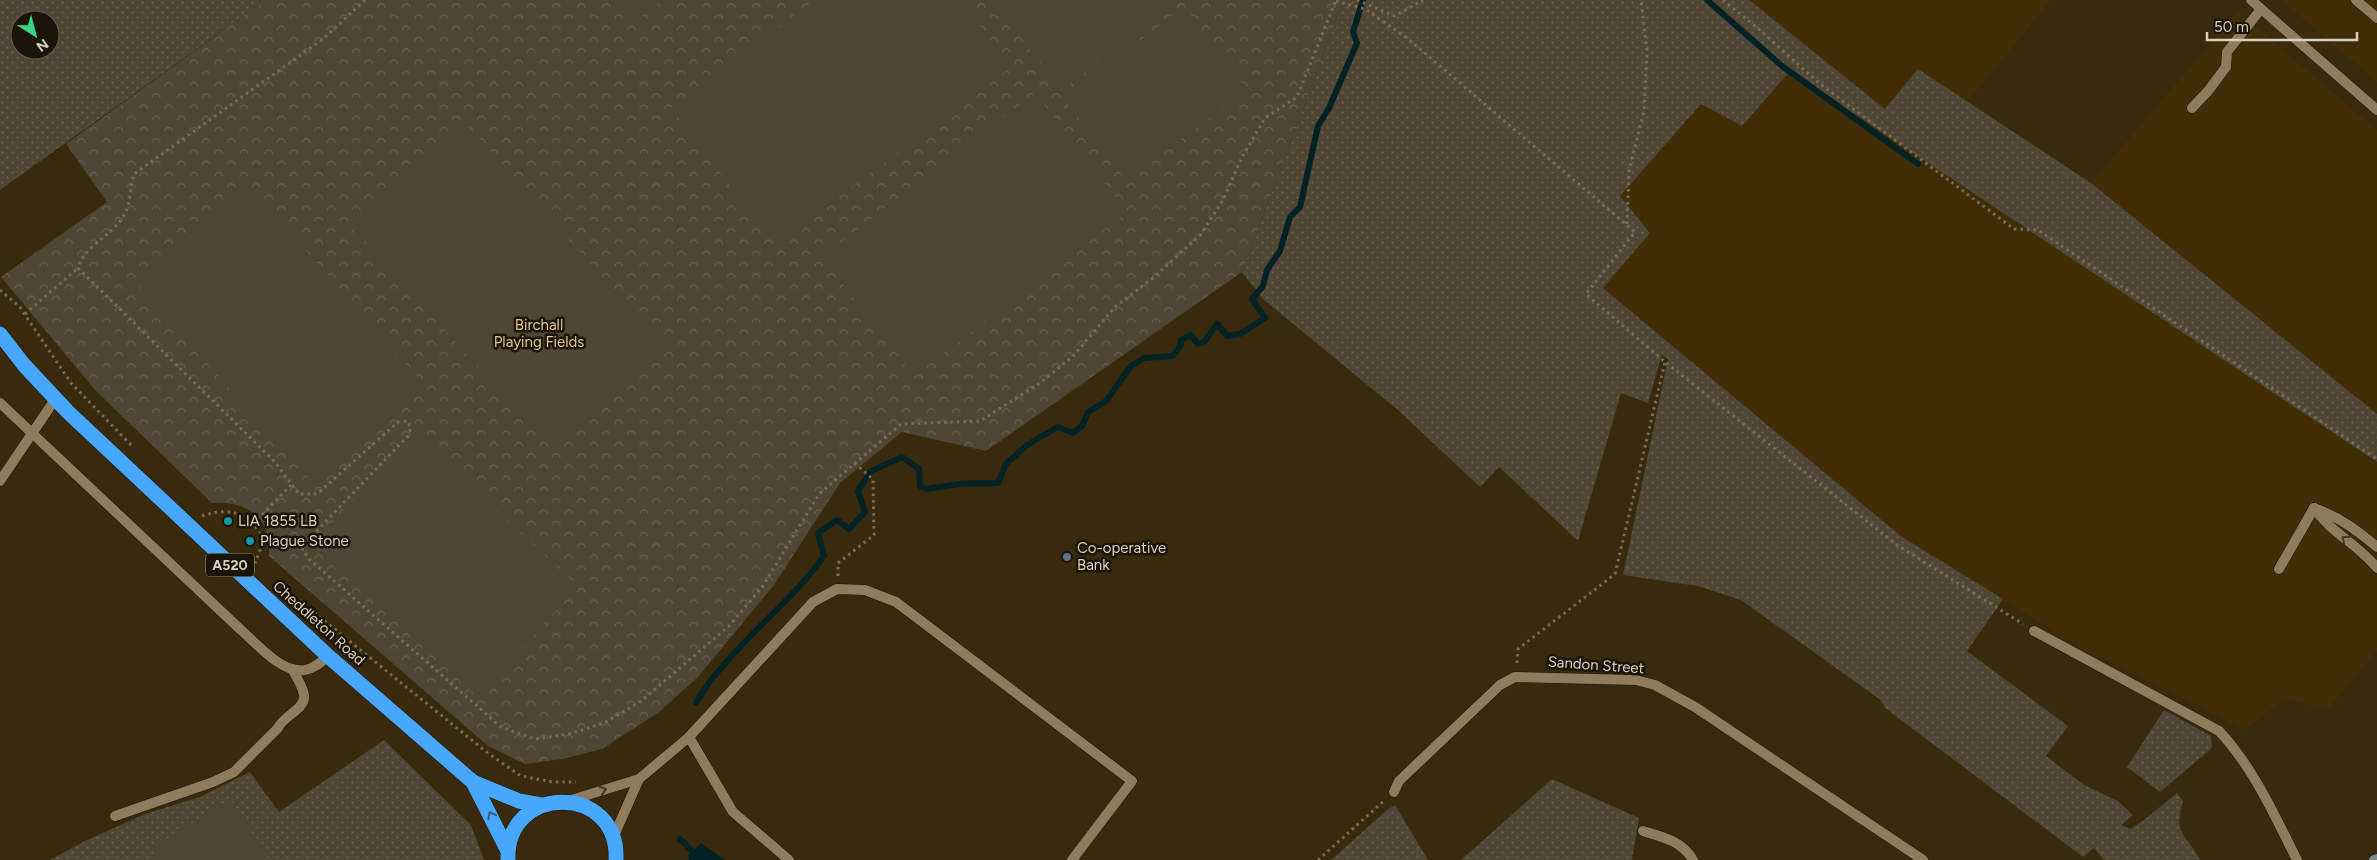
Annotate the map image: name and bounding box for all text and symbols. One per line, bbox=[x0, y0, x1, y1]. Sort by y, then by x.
north arrow bbox=[10, 10, 60, 60]
scale bar bbox=[2207, 10, 2357, 42]
text: 50 m bbox=[2214, 18, 2249, 36]
text: N bbox=[33, 35, 52, 55]
park label: Birchall Playing Fields bbox=[494, 316, 584, 351]
place label: LIA 1855 LB bbox=[238, 512, 317, 530]
marker: LIA 1855 LB bbox=[222, 515, 234, 527]
place label: Plague Stone bbox=[260, 532, 349, 550]
marker: Plague Stone bbox=[244, 535, 256, 547]
one-way arrow bbox=[2342, 536, 2351, 544]
place label: Co-operative Bank bbox=[1077, 539, 1166, 574]
marker: Co-operative Bank bbox=[1061, 551, 1073, 563]
road number: A520 bbox=[206, 554, 254, 576]
street label: Cheddleton Road bbox=[269, 577, 369, 669]
street label: Sandon Street bbox=[1547, 653, 1645, 677]
one-way arrow bbox=[599, 786, 607, 796]
one-way arrow bbox=[487, 811, 497, 820]

